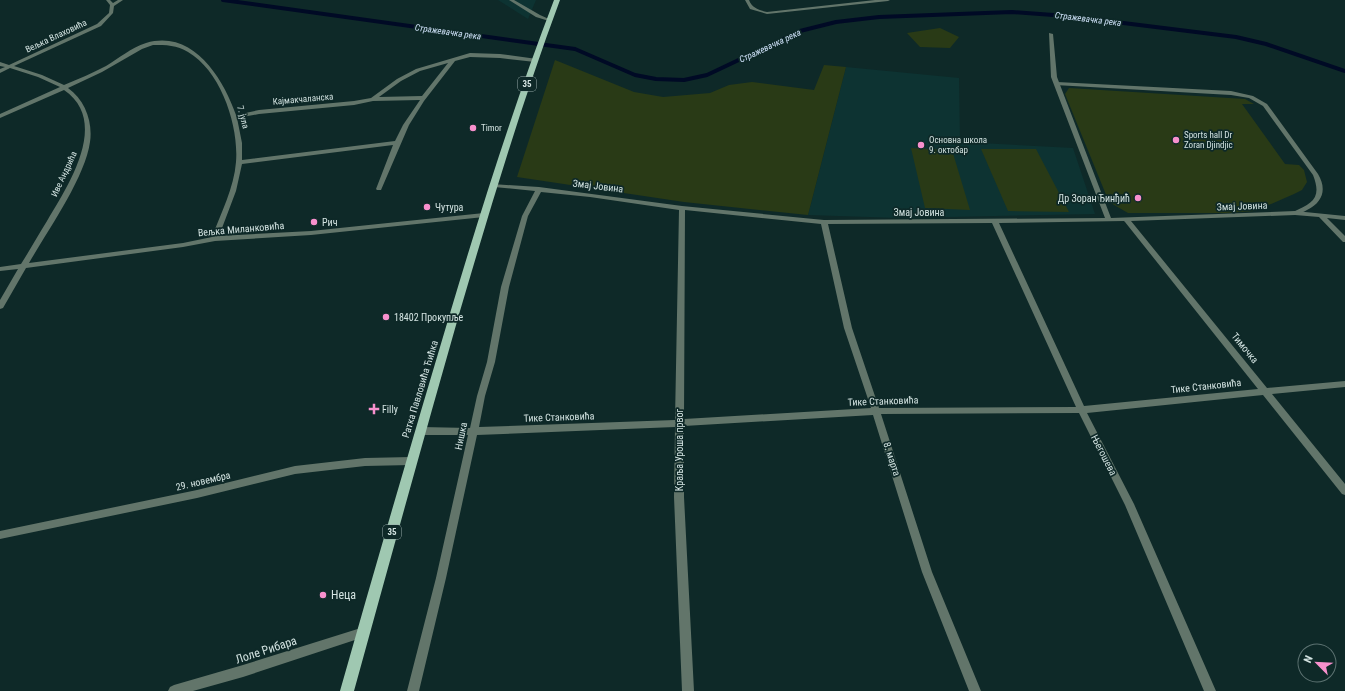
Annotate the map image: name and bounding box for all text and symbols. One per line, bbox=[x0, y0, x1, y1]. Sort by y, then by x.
water label: Стражевачка река bbox=[1054, 10, 1122, 28]
street label: Вељка Влаховића bbox=[24, 17, 88, 55]
water label: Стражевачка река bbox=[414, 22, 482, 42]
water label: Стражевачка река bbox=[738, 27, 802, 65]
road number: 35 bbox=[518, 77, 536, 91]
street label: Кајмакчаланска bbox=[272, 91, 334, 107]
street label: 7. јула bbox=[235, 104, 251, 130]
marker: Timor bbox=[468, 123, 478, 133]
place label: Timor bbox=[481, 123, 502, 133]
place label: Sports hall Dr Zoran Djindjic bbox=[1184, 130, 1233, 150]
place label: Основна школа 9. октобар bbox=[929, 135, 987, 155]
marker: Sports hall Dr Zoran Djindjic bbox=[1171, 135, 1181, 145]
marker: Основна школа 9. октобар bbox=[916, 140, 926, 150]
street label: Иве Андрића bbox=[49, 150, 79, 198]
street label: Змај Јовина bbox=[572, 177, 624, 195]
place label: Др Зоран Ђинђић bbox=[1058, 193, 1130, 204]
marker: Др Зоран Ђинђић bbox=[1133, 193, 1143, 203]
street label: Змај Јовина bbox=[1216, 200, 1268, 212]
marker: Чутура bbox=[422, 202, 432, 212]
place label: Чутура bbox=[435, 202, 464, 213]
street label: Змај Јовина bbox=[894, 207, 945, 218]
marker: Рич bbox=[309, 217, 319, 227]
place label: Рич bbox=[322, 217, 338, 228]
street label: Вељка Миланковића bbox=[197, 220, 285, 238]
marker: 18402 Прокупље bbox=[381, 312, 391, 322]
place label: 18402 Прокупље bbox=[394, 312, 463, 323]
street label: Тимочка bbox=[1230, 331, 1261, 365]
street label: Ратка Павловића Ћићка bbox=[400, 339, 440, 439]
street label: Тике Станковића bbox=[1170, 377, 1242, 395]
street label: Тике Станковића bbox=[847, 394, 919, 408]
marker: Filly bbox=[369, 404, 379, 414]
place label: Filly bbox=[382, 404, 398, 415]
street label: Краља Уроша првог bbox=[674, 408, 685, 491]
street label: Тике Станковића bbox=[523, 410, 595, 424]
street label: Нишка bbox=[453, 421, 469, 451]
street label: Његошева bbox=[1089, 433, 1119, 477]
street label: 8. марта bbox=[881, 441, 903, 477]
street label: 29. новембра bbox=[175, 469, 232, 493]
road number: 35 bbox=[383, 525, 401, 539]
place label: Неца bbox=[331, 588, 356, 602]
marker: Неца bbox=[318, 590, 328, 600]
street label: Лоле Рибара bbox=[233, 633, 299, 667]
north arrow bbox=[1297, 643, 1337, 683]
text: N bbox=[1301, 653, 1316, 665]

